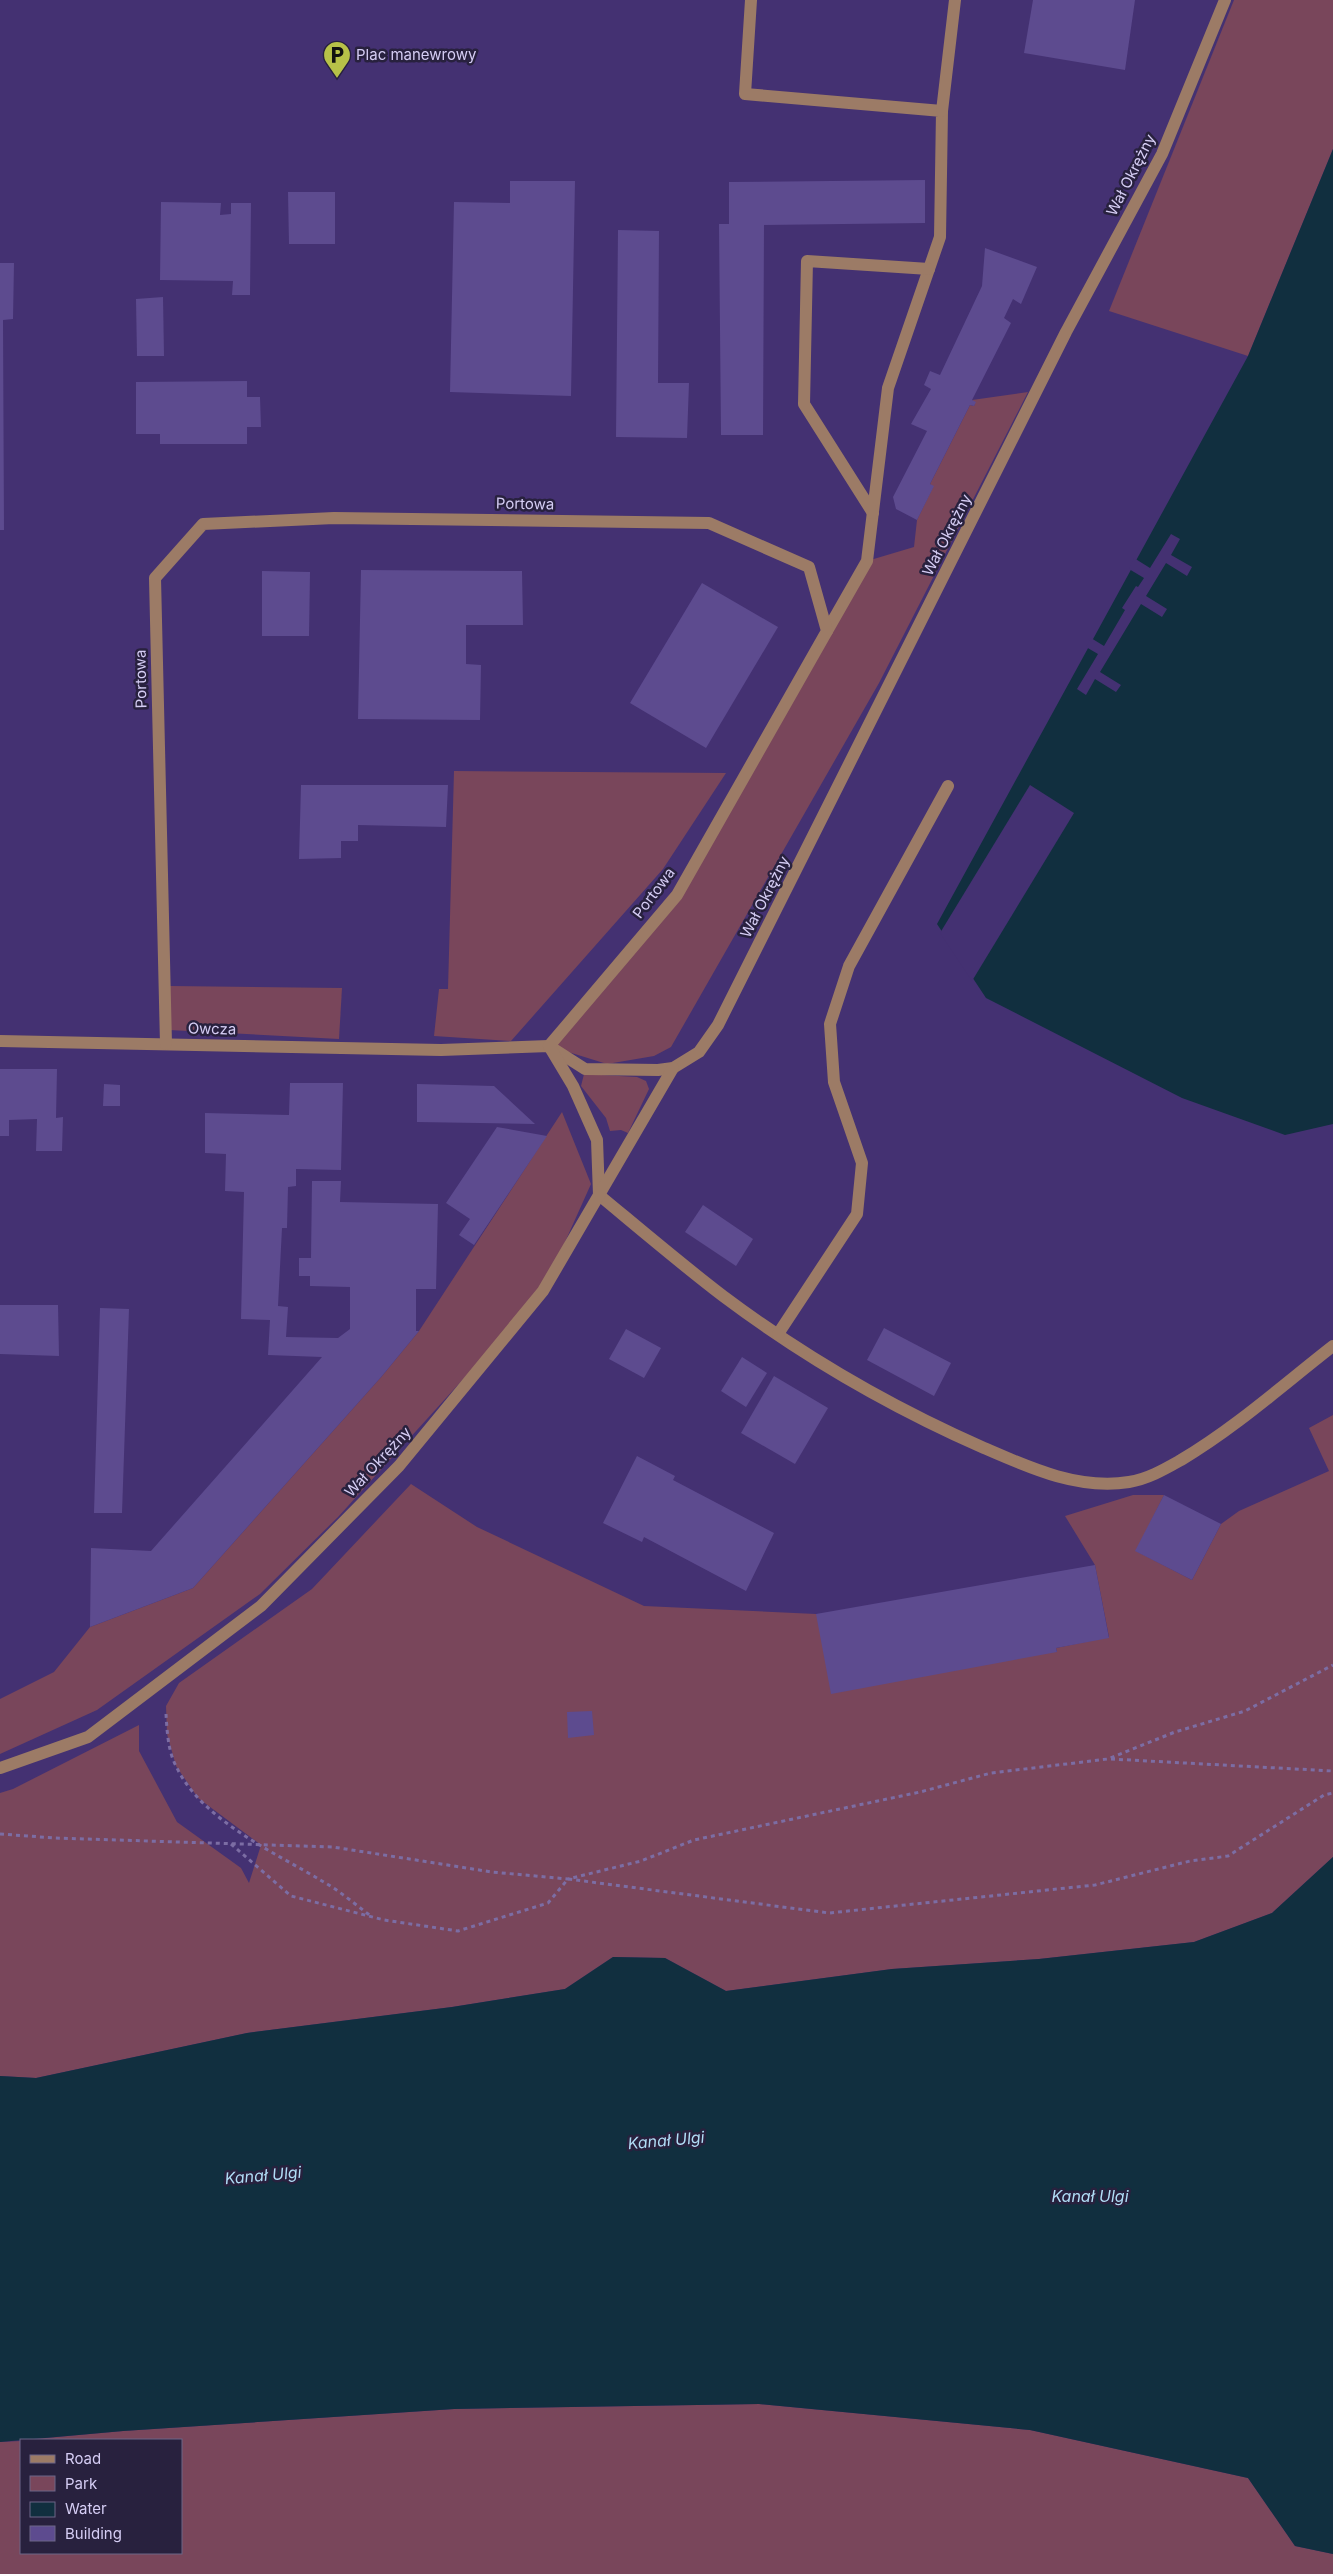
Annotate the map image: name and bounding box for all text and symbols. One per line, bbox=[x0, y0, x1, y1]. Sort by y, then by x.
parking icon: Plac manewrowy bbox=[322, 40, 352, 79]
place label: Plac manewrowy bbox=[356, 45, 477, 64]
street label: Wał Okrężny bbox=[1102, 130, 1160, 219]
street label: Wał Okrężny bbox=[918, 490, 976, 579]
street label: Portowa bbox=[496, 493, 554, 514]
street label: Portowa bbox=[130, 650, 151, 708]
street label: Wał Okrężny bbox=[736, 852, 794, 941]
street label: Portowa bbox=[628, 864, 679, 922]
street label: Owcza bbox=[188, 1019, 236, 1038]
street label: Wał Okrężny bbox=[340, 1422, 415, 1501]
water label: Kanał Ulgi bbox=[627, 2127, 706, 2153]
water label: Kanał Ulgi bbox=[224, 2162, 303, 2188]
water label: Kanał Ulgi bbox=[1051, 2186, 1130, 2206]
legend bbox=[20, 2439, 182, 2554]
text: Road bbox=[65, 2449, 101, 2468]
text: Park bbox=[65, 2474, 98, 2493]
text: Water bbox=[65, 2499, 107, 2518]
text: Building bbox=[65, 2524, 122, 2543]

